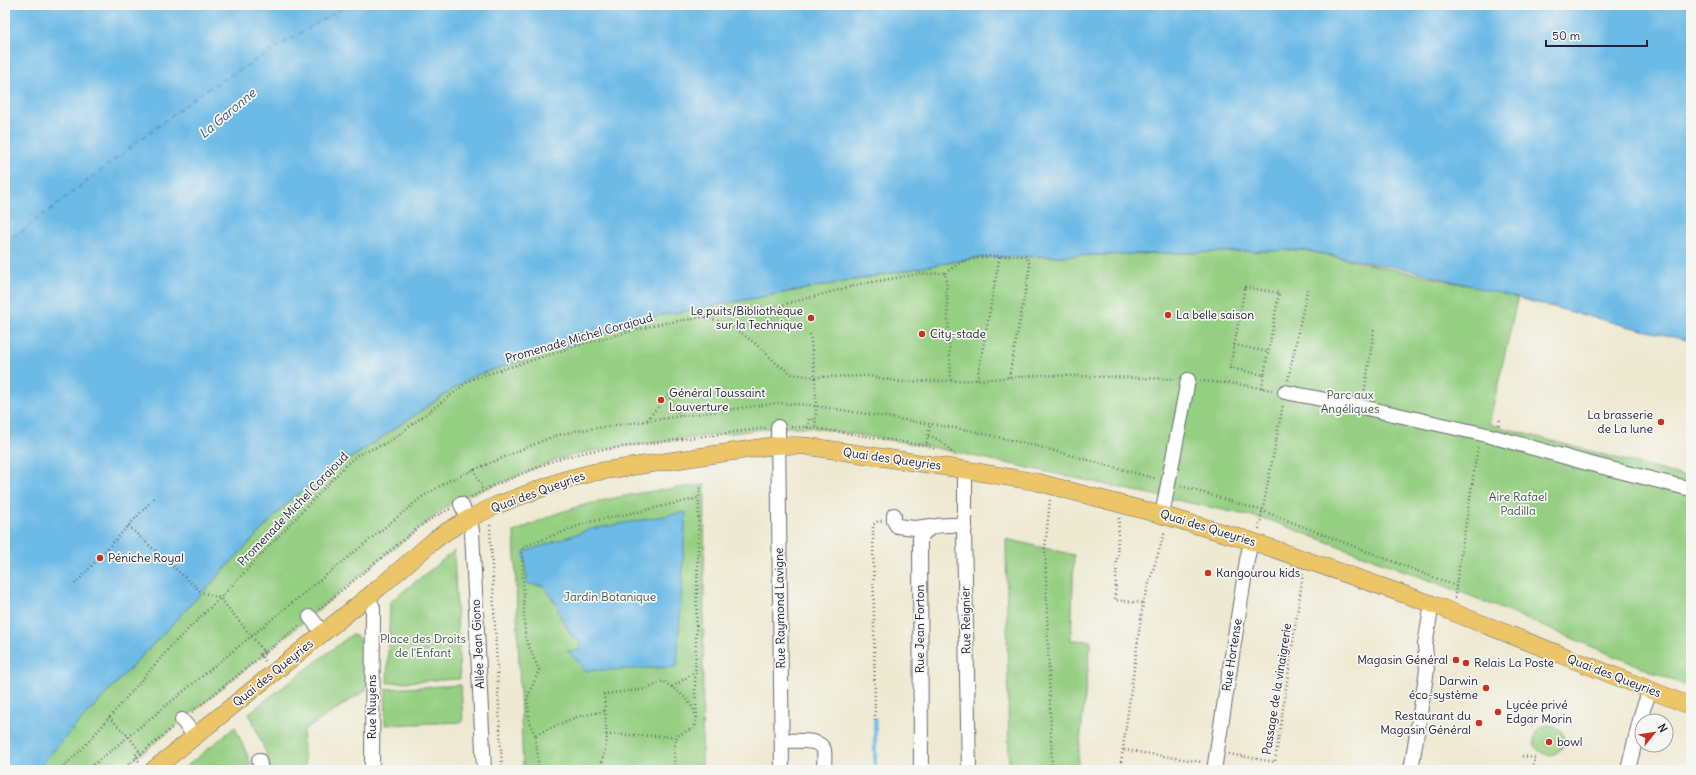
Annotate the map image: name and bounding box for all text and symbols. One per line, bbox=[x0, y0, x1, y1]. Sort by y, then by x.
scale bar bbox=[1546, 22, 1647, 48]
text: 50 m bbox=[1552, 28, 1581, 43]
water label: La Garonne bbox=[195, 84, 260, 142]
place label: Le puits/Bibliothèque sur la Technique bbox=[690, 303, 803, 332]
place label: La belle saison bbox=[1176, 307, 1254, 322]
street label: Promenade Michel Corajoud bbox=[503, 309, 654, 366]
marker: La belle saison bbox=[1163, 310, 1173, 320]
marker: Le puits/Bibliothèque sur la Technique bbox=[806, 313, 816, 323]
place label: City-stade bbox=[930, 326, 986, 341]
marker: City-stade bbox=[917, 329, 927, 339]
place label: Général Toussaint Louverture bbox=[669, 385, 765, 414]
park label: Parc aux Angéliques bbox=[1321, 387, 1379, 416]
marker: Général Toussaint Louverture bbox=[656, 395, 666, 405]
place label: La brasserie de La lune bbox=[1587, 407, 1653, 436]
marker: La brasserie de La lune bbox=[1656, 417, 1666, 427]
street label: Quai des Queyries bbox=[842, 444, 942, 473]
street label: Promenade Michel Corajoud bbox=[234, 448, 351, 569]
street label: Quai des Queyries bbox=[489, 468, 587, 516]
park label: Aire Rafael Padilla bbox=[1489, 489, 1547, 518]
street label: Quai des Queyries bbox=[1159, 506, 1258, 549]
street label: Rue Raymond Lavigne bbox=[771, 547, 788, 669]
place label: Péniche Royal bbox=[108, 550, 184, 565]
marker: Péniche Royal bbox=[95, 553, 105, 563]
place label: Kangourou kids bbox=[1216, 565, 1300, 580]
marker: Kangourou kids bbox=[1203, 568, 1213, 578]
street label: Rue Jean Forton bbox=[912, 585, 927, 673]
street label: Rue Reignier bbox=[957, 586, 974, 654]
park label: Jardin Botanique bbox=[564, 589, 656, 604]
street label: Allée Jean Giono bbox=[468, 599, 487, 689]
street label: Rue Hortense bbox=[1218, 618, 1245, 692]
street label: Passage de la vinaigrerie bbox=[1259, 622, 1294, 756]
park label: Place des Droits de l'Enfant bbox=[380, 631, 466, 660]
street label: Quai des Queyries bbox=[230, 636, 316, 710]
street label: Quai des Queyries bbox=[1565, 651, 1663, 700]
place label: Magasin Général bbox=[1357, 652, 1448, 667]
marker: Magasin Général bbox=[1451, 655, 1461, 665]
place label: Relais La Poste bbox=[1474, 655, 1554, 670]
marker: Relais La Poste bbox=[1461, 658, 1471, 668]
place label: Darwin éco-système bbox=[1409, 673, 1478, 702]
street label: Rue Nuyens bbox=[364, 675, 379, 739]
marker: Darwin éco-système bbox=[1481, 683, 1491, 693]
place label: Lycée privé Edgar Morin bbox=[1506, 697, 1572, 726]
marker: Lycée privé Edgar Morin bbox=[1493, 707, 1503, 717]
place label: Restaurant du Magasin Général bbox=[1380, 708, 1471, 737]
north arrow bbox=[1634, 713, 1674, 753]
marker: Restaurant du Magasin Général bbox=[1474, 718, 1484, 728]
text: N bbox=[1655, 721, 1671, 735]
place label: bowl bbox=[1557, 734, 1583, 749]
marker: bowl bbox=[1544, 737, 1554, 747]

